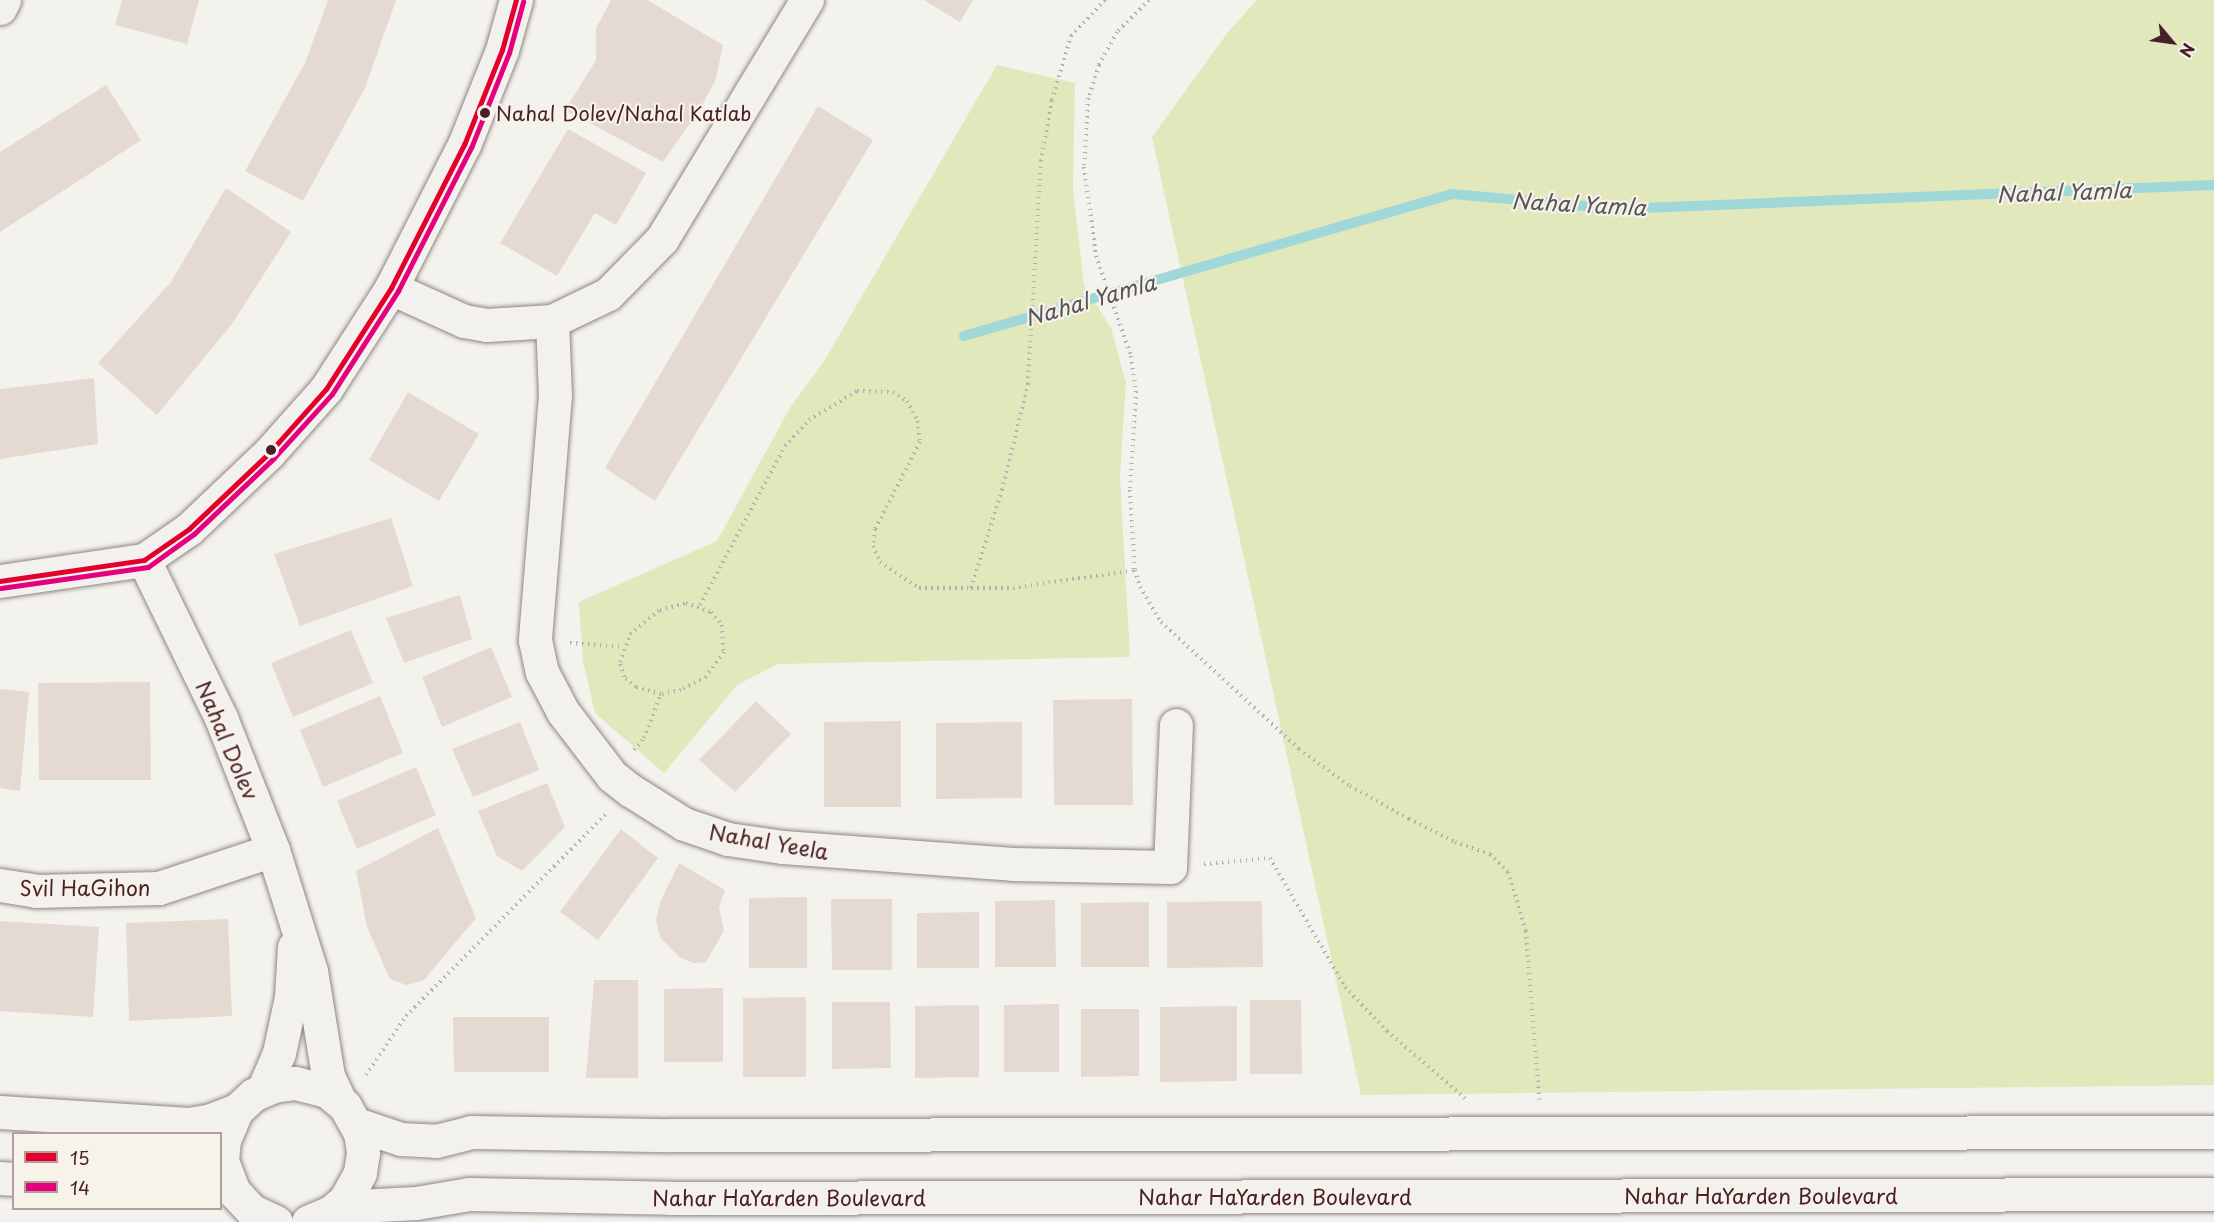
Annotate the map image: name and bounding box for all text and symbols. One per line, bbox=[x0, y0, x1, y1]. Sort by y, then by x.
north arrow bbox=[2142, 12, 2202, 72]
text: N bbox=[2174, 39, 2201, 62]
place label: Nahal Dolev/Nahal Katlab bbox=[496, 101, 752, 125]
marker: Nahal Dolev/Nahal Katlab bbox=[479, 107, 491, 119]
water label: Nahal Yamla bbox=[1995, 175, 2133, 207]
water label: Nahal Yamla bbox=[1510, 186, 1648, 220]
water label: Nahal Yamla bbox=[1021, 268, 1159, 330]
unlabelled marker bbox=[265, 444, 277, 456]
street label: Nahal Dolev bbox=[192, 677, 264, 803]
street label: Nahal Yeela bbox=[708, 818, 830, 864]
street label: Svil HaGihon bbox=[20, 874, 150, 900]
legend bbox=[12, 1132, 222, 1210]
text: 15 bbox=[70, 1144, 90, 1171]
text: 14 bbox=[70, 1174, 90, 1201]
street label: Nahar HaYarden Boulevard bbox=[1623, 1182, 1899, 1208]
street label: Nahar HaYarden Boulevard bbox=[1137, 1183, 1413, 1209]
street label: Nahar HaYarden Boulevard bbox=[651, 1184, 927, 1210]

